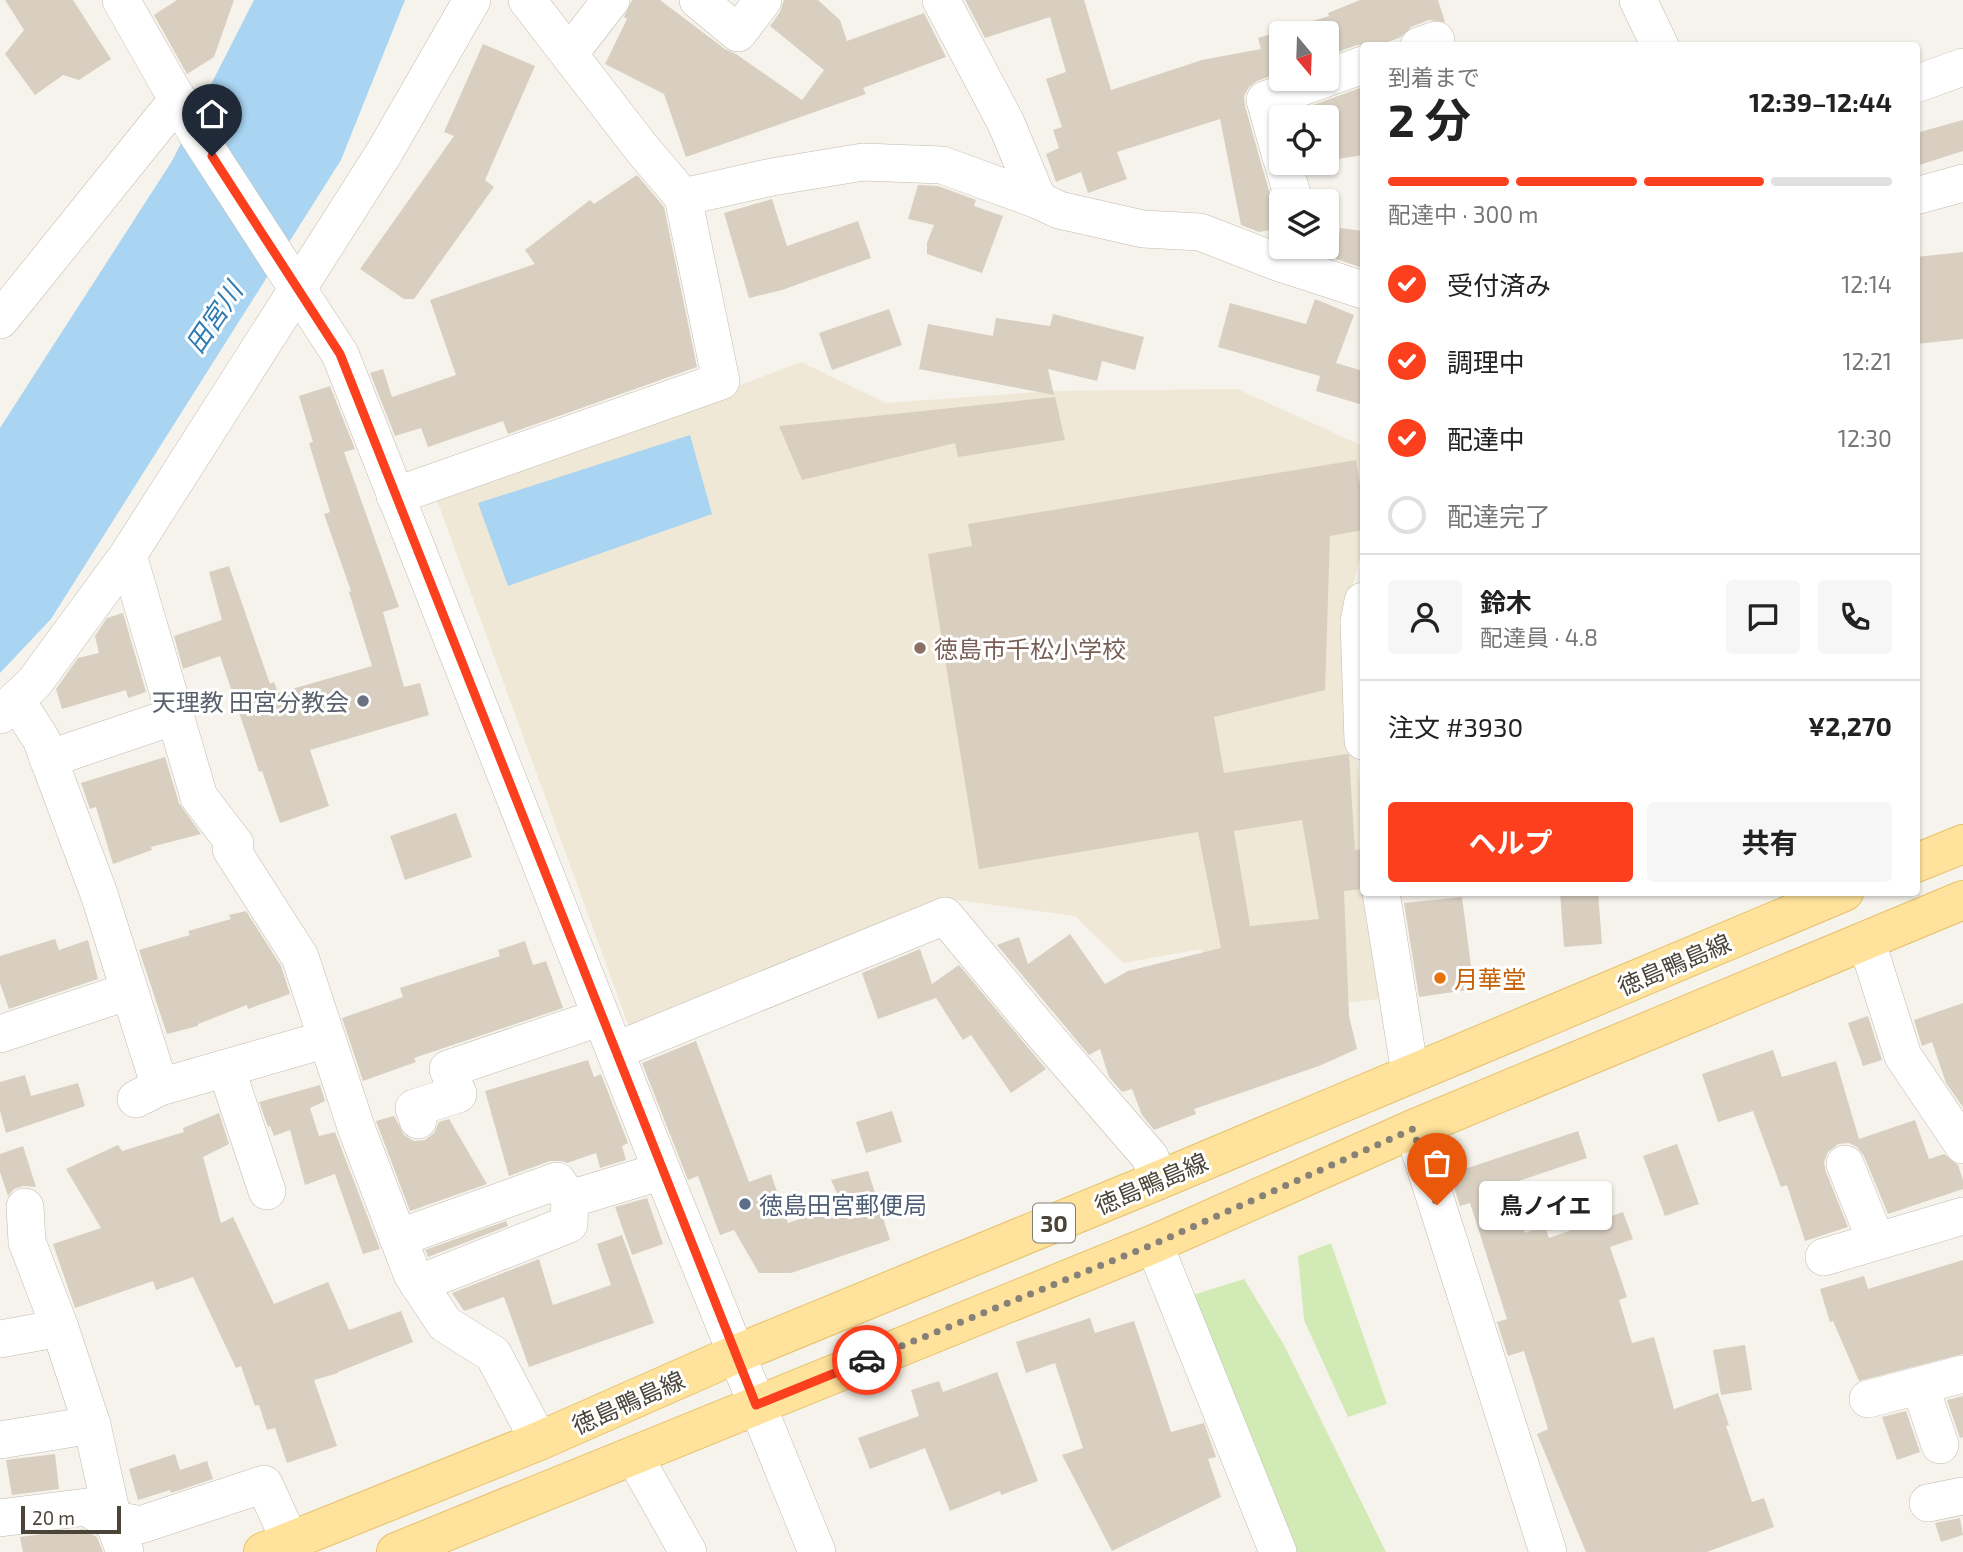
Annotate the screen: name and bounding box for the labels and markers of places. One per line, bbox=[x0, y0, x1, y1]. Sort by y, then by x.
pin bbox=[182, 84, 242, 156]
place label: 徳島市千松小学校 bbox=[934, 634, 1126, 663]
marker: 徳島市千松小学校 bbox=[912, 640, 928, 656]
place label: 天理教 田宮分教会 bbox=[152, 687, 349, 716]
marker: 天理教 田宮分教会 bbox=[355, 693, 371, 709]
place label: 月華堂 bbox=[1454, 964, 1526, 993]
marker: 月華堂 bbox=[1432, 970, 1448, 986]
pin bbox=[1407, 1133, 1467, 1205]
callout: 鳥ノイエ bbox=[1479, 1180, 1612, 1230]
place label: 徳島田宮郵便局 bbox=[759, 1190, 927, 1219]
marker: 徳島田宮郵便局 bbox=[737, 1196, 753, 1212]

